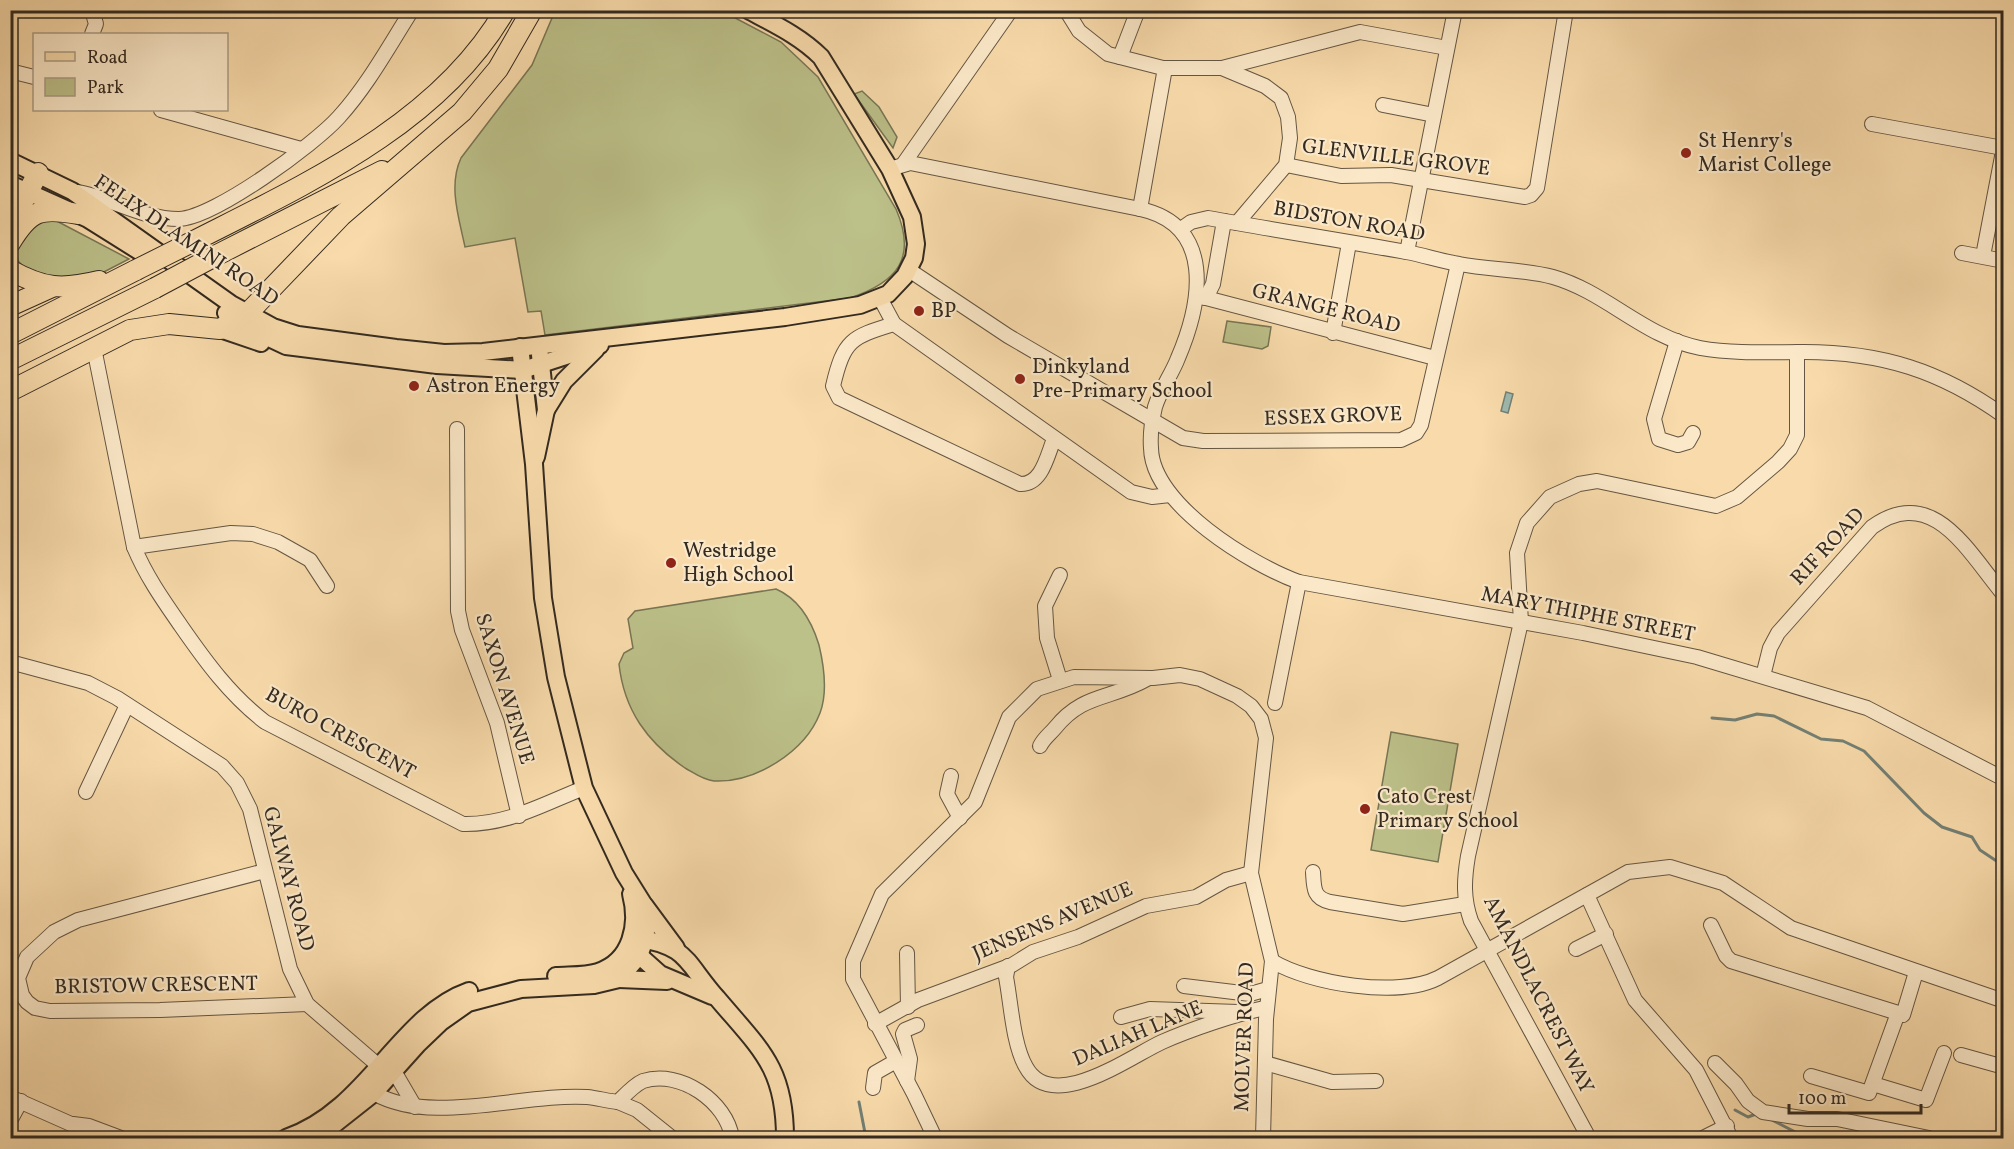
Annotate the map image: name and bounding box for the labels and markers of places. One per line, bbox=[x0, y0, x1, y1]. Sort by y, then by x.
place label: St Henry's Marist College bbox=[1698, 127, 1832, 180]
marker: St Henry's Marist College bbox=[1679, 146, 1693, 160]
place label: BP bbox=[931, 297, 956, 326]
marker: BP bbox=[912, 304, 926, 318]
place label: Dinkyland Pre-Primary School bbox=[1032, 353, 1213, 406]
place label: Astron Energy bbox=[426, 372, 560, 401]
marker: Dinkyland Pre-Primary School bbox=[1013, 372, 1027, 386]
marker: Astron Energy bbox=[407, 379, 421, 393]
place label: Westridge High School bbox=[683, 537, 794, 590]
marker: Westridge High School bbox=[664, 556, 678, 570]
place label: Cato Crest Primary School bbox=[1377, 783, 1518, 836]
marker: Cato Crest Primary School bbox=[1358, 802, 1372, 816]

